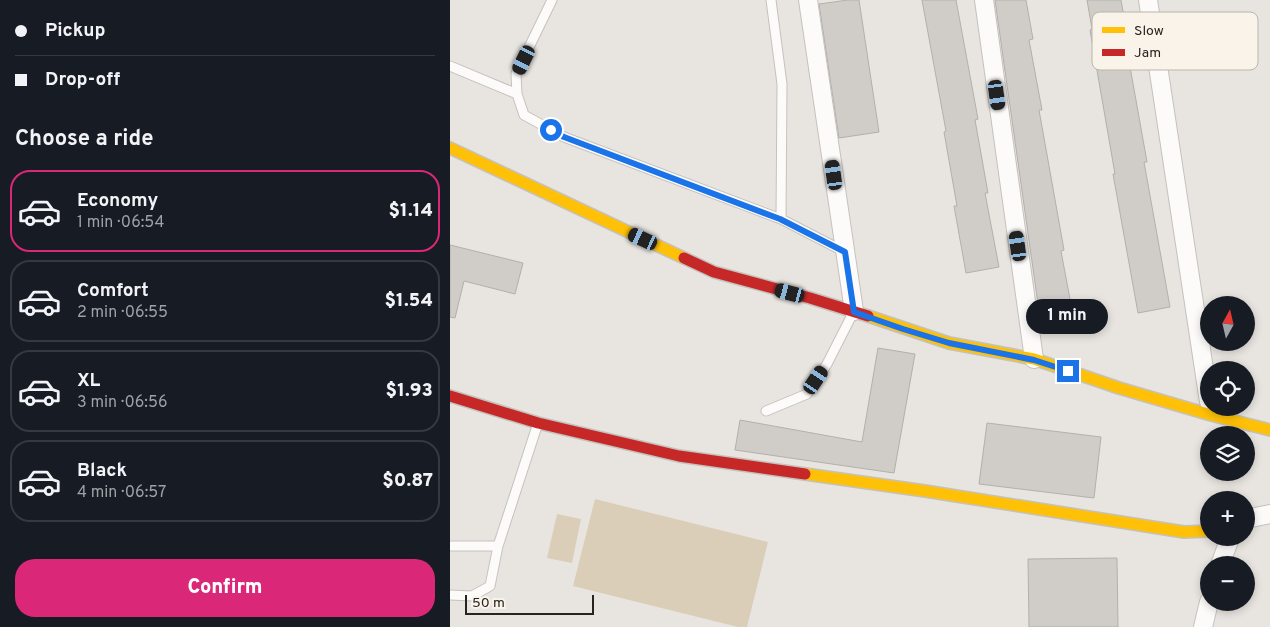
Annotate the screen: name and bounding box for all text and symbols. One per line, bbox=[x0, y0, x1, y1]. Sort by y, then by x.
legend bbox=[1092, 12, 1258, 70]
text: Pickup bbox=[45, 19, 105, 43]
text: Slow bbox=[1134, 23, 1164, 40]
car bbox=[510, 43, 537, 77]
text: Jam bbox=[1134, 45, 1161, 62]
text: Drop-off bbox=[45, 68, 120, 92]
car bbox=[987, 79, 1006, 111]
route start bbox=[540, 119, 562, 141]
text: Choose a ride bbox=[15, 126, 153, 153]
car bbox=[824, 159, 843, 191]
icon: car bbox=[17, 189, 62, 234]
text: Economy bbox=[77, 189, 158, 213]
text: $1.14 bbox=[388, 199, 433, 223]
text: 1 min · 06:54 bbox=[77, 213, 165, 233]
car bbox=[626, 226, 659, 252]
car bbox=[1008, 230, 1027, 262]
icon: car bbox=[17, 279, 62, 324]
text: Comfort bbox=[77, 279, 149, 303]
car bbox=[773, 282, 806, 304]
text: $1.54 bbox=[384, 289, 433, 313]
north arrow bbox=[1200, 296, 1255, 351]
map controls bbox=[1200, 296, 1255, 611]
callout: 1 min bbox=[1027, 298, 1109, 334]
text: 2 min · 06:55 bbox=[77, 303, 168, 323]
text: 1 min bbox=[1047, 306, 1087, 326]
route end bbox=[1057, 360, 1079, 382]
button: locate bbox=[1200, 361, 1255, 416]
car bbox=[801, 363, 830, 397]
icon: car bbox=[17, 369, 62, 414]
text: XL bbox=[77, 369, 100, 393]
text: $1.93 bbox=[386, 379, 433, 403]
text: 3 min · 06:56 bbox=[77, 393, 167, 413]
button: layers bbox=[1200, 426, 1255, 481]
icon: car bbox=[17, 459, 62, 504]
text: Black bbox=[77, 459, 127, 483]
text: $0.87 bbox=[382, 469, 433, 493]
text: 4 min · 06:57 bbox=[77, 483, 166, 503]
button: + bbox=[1200, 491, 1255, 546]
button: − bbox=[1200, 556, 1255, 611]
button: Confirm bbox=[15, 559, 435, 617]
scale bar bbox=[465, 592, 594, 615]
text: 50 m bbox=[472, 595, 505, 612]

